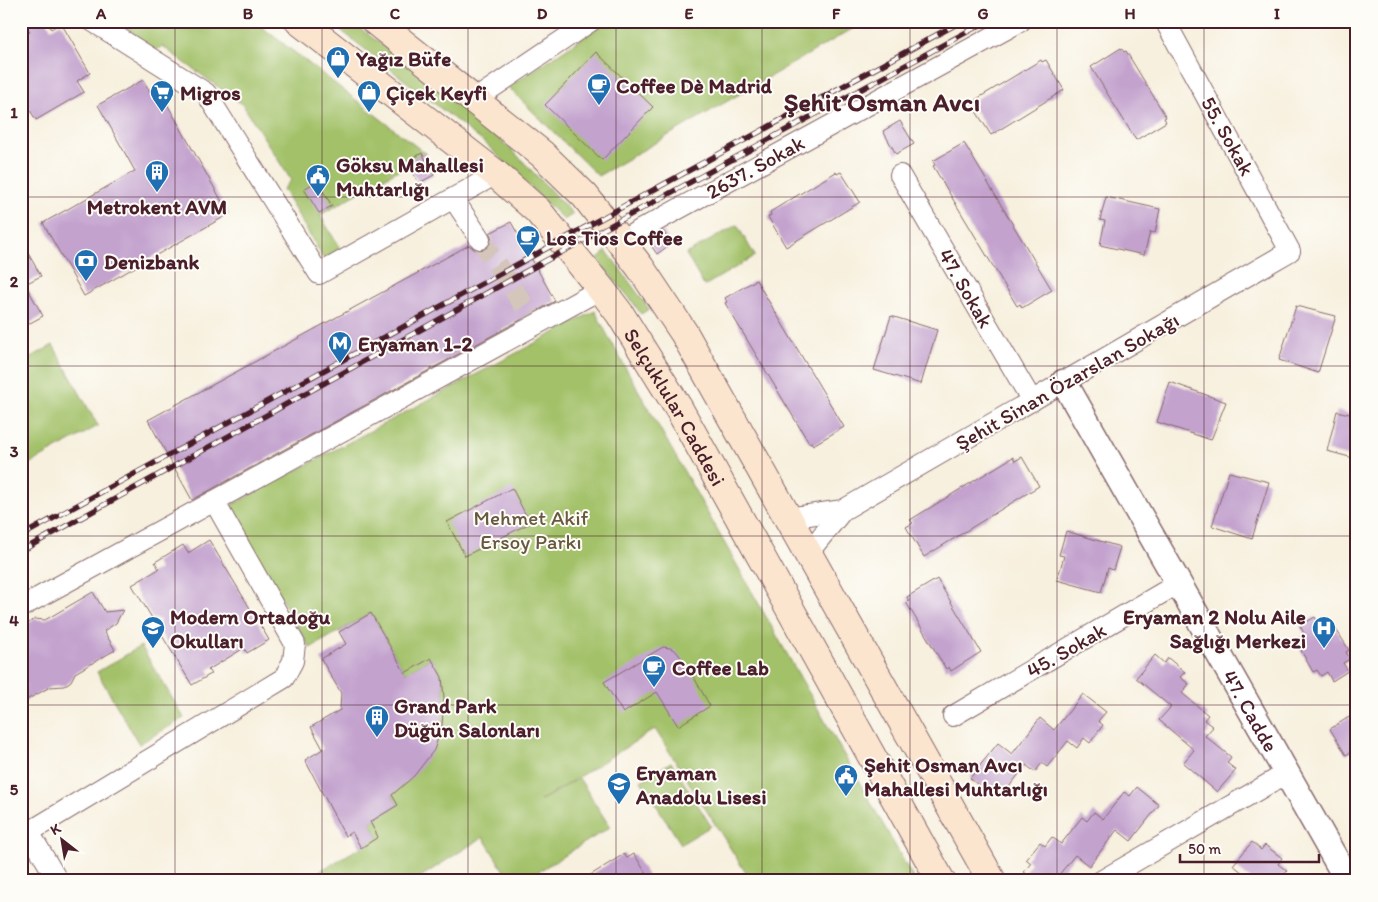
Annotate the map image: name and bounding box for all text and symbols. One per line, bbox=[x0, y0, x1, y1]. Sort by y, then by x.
text: A bbox=[95, 4, 107, 23]
text: B bbox=[243, 4, 254, 23]
text: C bbox=[390, 4, 401, 23]
text: D bbox=[537, 4, 548, 23]
text: E bbox=[685, 4, 694, 23]
text: F bbox=[832, 4, 841, 23]
text: G bbox=[977, 4, 989, 23]
text: H bbox=[1124, 4, 1136, 23]
text: I bbox=[1274, 4, 1280, 23]
shop icon: Yağız Büfe bbox=[325, 45, 351, 79]
place label: Yağız Büfe bbox=[355, 46, 451, 72]
cafe icon: Coffee Dè Madrid bbox=[586, 72, 612, 106]
place label: Coffee Dè Madrid bbox=[616, 73, 773, 98]
supermarket icon: Migros bbox=[149, 79, 175, 113]
shop icon: Çiçek Keyfi bbox=[356, 79, 382, 113]
place label: Migros bbox=[180, 80, 241, 106]
place label: Çiçek Keyfi bbox=[386, 80, 487, 106]
district label: Şehit Osman Avcı bbox=[784, 86, 980, 118]
street label: 55. Sokak bbox=[1196, 92, 1260, 180]
text: 1 bbox=[10, 103, 18, 122]
street label: 2637. Sokak bbox=[702, 130, 809, 204]
place label: Göksu Mahallesi Muhtarlığı bbox=[336, 152, 484, 202]
building icon: Metrokent AVM bbox=[144, 159, 170, 193]
public building icon: Göksu Mahallesi Muhtarlığı bbox=[305, 163, 331, 197]
place label: Metrokent AVM bbox=[87, 194, 227, 219]
cafe icon: Los Tios Coffee bbox=[515, 224, 541, 258]
place label: Los Tios Coffee bbox=[546, 225, 683, 250]
street label: 47. Sokak bbox=[933, 244, 999, 332]
bank icon: Denizbank bbox=[73, 248, 99, 282]
place label: Denizbank bbox=[104, 249, 199, 274]
text: 2 bbox=[10, 272, 19, 291]
street label: Şehit Sinan Özarslan Sokağı bbox=[951, 307, 1183, 455]
street label: Selçuklular Caddesi bbox=[619, 323, 731, 490]
metro station icon: Eryaman 1-2 bbox=[327, 330, 353, 364]
place label: Eryaman 1-2 bbox=[358, 331, 472, 357]
text: 3 bbox=[10, 442, 19, 461]
park label: Mehmet Akif Ersoy Parkı bbox=[474, 505, 589, 554]
place label: Modern Ortadoğu Okulları bbox=[170, 604, 331, 653]
place label: Eryaman 2 Nolu Aile Sağlığı Merkezi bbox=[1123, 604, 1306, 654]
text: 4 bbox=[9, 611, 19, 630]
school or university icon: Modern Ortadoğu Okulları bbox=[140, 615, 166, 649]
hospital icon: Eryaman 2 Nolu Aile Sağlığı Merkezi bbox=[1311, 615, 1337, 649]
street label: 45. Sokak bbox=[1022, 617, 1111, 683]
cafe icon: Coffee Lab bbox=[641, 654, 667, 688]
place label: Coffee Lab bbox=[672, 655, 769, 680]
street label: 47. Cadde bbox=[1218, 665, 1284, 756]
place label: Grand Park Düğün Salonları bbox=[394, 693, 540, 743]
building icon: Grand Park Düğün Salonları bbox=[364, 704, 390, 738]
place label: Şehit Osman Avcı Mahallesi Muhtarlığı bbox=[864, 752, 1048, 802]
place label: Eryaman Anadolu Lisesi bbox=[635, 760, 766, 809]
public building icon: Şehit Osman Avcı Mahallesi Muhtarlığı bbox=[833, 763, 859, 797]
school or university icon: Eryaman Anadolu Lisesi bbox=[606, 771, 632, 805]
text: 5 bbox=[10, 780, 19, 799]
north arrow bbox=[38, 814, 88, 864]
text: K bbox=[47, 819, 65, 839]
scale bar bbox=[1180, 832, 1319, 864]
text: 50 m bbox=[1188, 840, 1221, 858]

